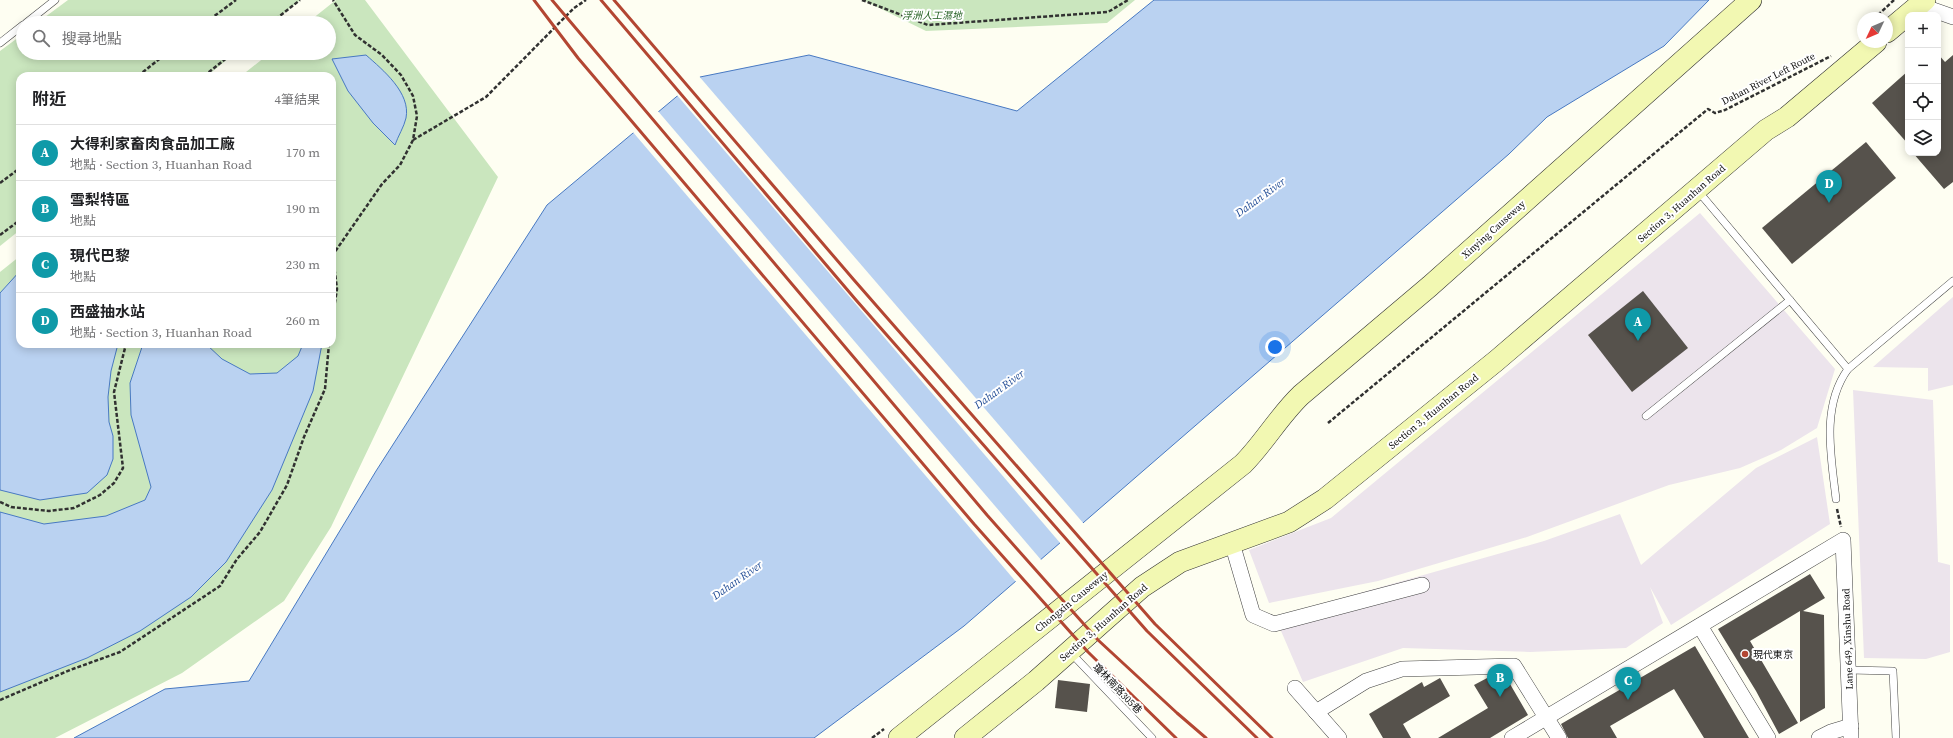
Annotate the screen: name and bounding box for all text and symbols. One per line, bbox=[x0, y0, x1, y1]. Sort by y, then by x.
park label: 浮洲人工濕地 bbox=[902, 9, 963, 22]
north arrow bbox=[1857, 12, 1893, 48]
map controls bbox=[1905, 12, 1941, 156]
button: + bbox=[1905, 12, 1941, 48]
search box bbox=[16, 16, 336, 60]
icon: search bbox=[30, 27, 52, 49]
text: 搜尋地點 bbox=[62, 28, 122, 49]
button: − bbox=[1905, 48, 1941, 84]
street label: Dahan River Left Route bbox=[1719, 49, 1817, 108]
button: locate bbox=[1905, 84, 1941, 120]
text: 附近 bbox=[32, 87, 66, 111]
text: 4筆結果 bbox=[274, 91, 320, 108]
button: layers bbox=[1905, 120, 1941, 156]
text: 大得利家畜肉食品加工廠 bbox=[70, 133, 235, 154]
text: A bbox=[41, 144, 49, 161]
text: 170 m bbox=[286, 144, 320, 161]
text: 地點 · Section 3, Huanhan Road bbox=[70, 156, 252, 173]
street label: Section 3, Huanhan Road bbox=[1635, 161, 1728, 245]
pin: D bbox=[1816, 170, 1842, 203]
water label: Dahan River bbox=[1231, 174, 1289, 221]
text: 雪梨特區 bbox=[70, 189, 130, 210]
street label: Xinying Causeway bbox=[1459, 197, 1528, 261]
text: B bbox=[41, 200, 49, 217]
text: 190 m bbox=[286, 200, 320, 217]
text: 地點 bbox=[70, 212, 96, 229]
text: 現代巴黎 bbox=[70, 245, 130, 266]
text: C bbox=[41, 256, 49, 273]
text: 230 m bbox=[286, 256, 320, 273]
text: 地點 bbox=[70, 268, 96, 285]
text: 西盛抽水站 bbox=[70, 301, 145, 322]
pin: A bbox=[1625, 308, 1651, 341]
text: D bbox=[40, 312, 50, 329]
text: 260 m bbox=[286, 312, 320, 329]
text: 地點 · Section 3, Huanhan Road bbox=[70, 324, 252, 341]
your location bbox=[1265, 337, 1285, 357]
water label: Dahan River bbox=[970, 366, 1028, 413]
street label: Section 3, Huanhan Road bbox=[1386, 371, 1481, 452]
water label: Dahan River bbox=[708, 557, 766, 604]
street label: Chongxin Causeway bbox=[1032, 568, 1111, 635]
street label: Section 3, Huanhan Road bbox=[1057, 580, 1150, 664]
street label: Lane 649, Xinshu Road bbox=[1839, 588, 1856, 690]
place label: 現代東京 bbox=[1753, 648, 1793, 661]
marker: 現代東京 bbox=[1740, 649, 1750, 659]
street label: 瓊林南路305巷 bbox=[1090, 660, 1145, 716]
pin: B bbox=[1487, 664, 1513, 697]
pin: C bbox=[1615, 667, 1641, 700]

